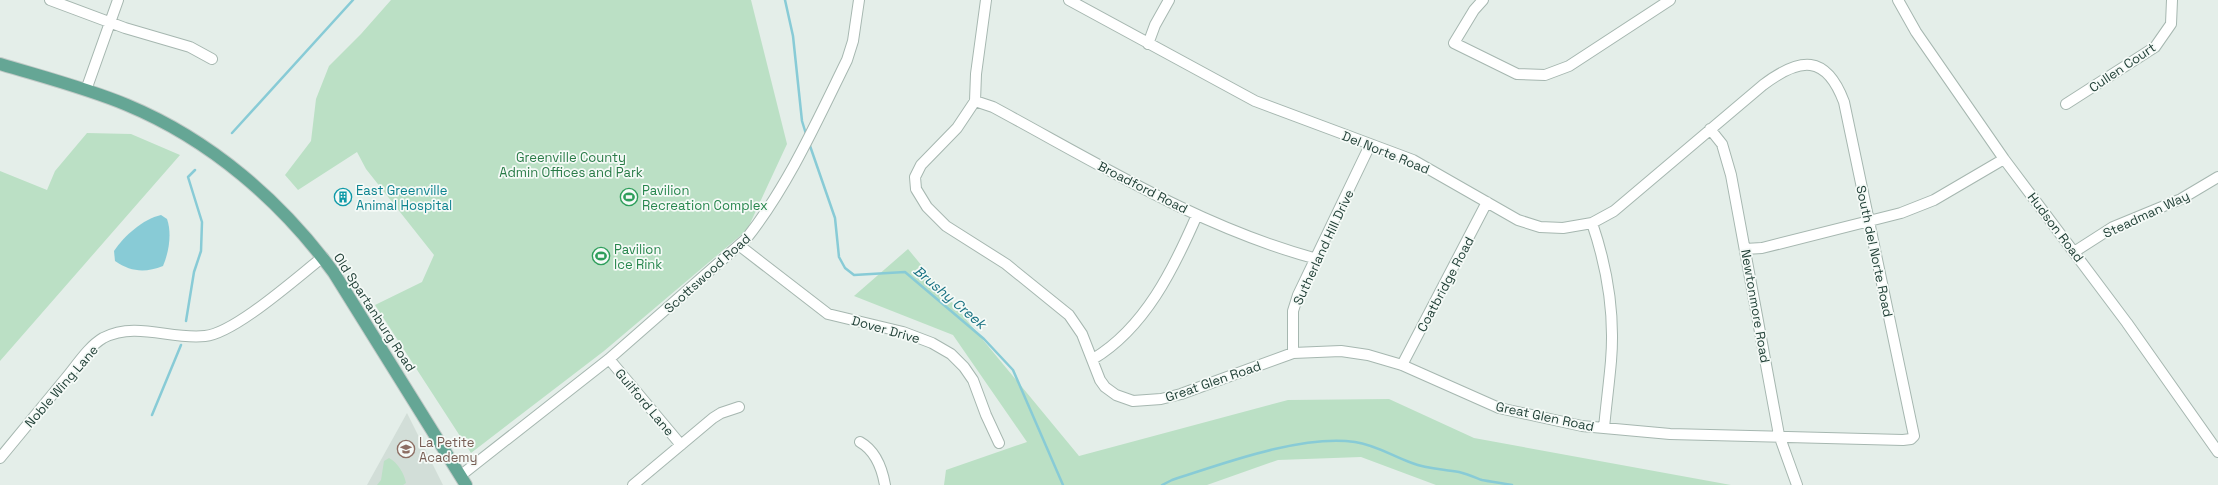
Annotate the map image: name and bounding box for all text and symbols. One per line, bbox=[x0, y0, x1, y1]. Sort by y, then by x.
street label: Cullen Court bbox=[2086, 39, 2159, 96]
street label: Del Norte Road bbox=[1339, 127, 1432, 178]
park label: Greenville County Admin Offices and Park bbox=[499, 149, 643, 181]
street label: Broadford Road bbox=[1095, 157, 1191, 217]
place label: East Greenville Animal Hospital bbox=[356, 182, 452, 214]
place label: Pavilion Recreation Complex bbox=[642, 182, 768, 214]
street label: South del Norte Road bbox=[1852, 184, 1897, 318]
building icon: East Greenville Animal Hospital bbox=[333, 187, 353, 207]
sports icon: Pavilion Recreation Complex bbox=[619, 187, 639, 207]
street label: Sutherland Hill Drive bbox=[1289, 187, 1358, 308]
street label: Steadman Way bbox=[2100, 187, 2192, 242]
street label: Hudson Road bbox=[2024, 189, 2087, 266]
street label: Scottswood Road bbox=[661, 230, 754, 317]
street label: Coatbridge Road bbox=[1413, 234, 1478, 335]
place label: Pavilion Ice Rink bbox=[614, 241, 662, 273]
sports icon: Pavilion Ice Rink bbox=[591, 246, 611, 266]
street label: Newtonmore Road bbox=[1737, 248, 1774, 364]
street label: Old Spartanburg Road bbox=[330, 250, 419, 375]
water label: Brushy Creek bbox=[910, 261, 991, 334]
street label: Dover Drive bbox=[850, 312, 922, 347]
street label: Noble Wing Lane bbox=[21, 342, 102, 431]
street label: Great Glen Road bbox=[1163, 357, 1263, 406]
street label: Guilford Lane bbox=[611, 365, 678, 440]
street label: Great Glen Road bbox=[1494, 398, 1596, 435]
place label: La Petite Academy bbox=[419, 434, 477, 466]
school or university icon: La Petite Academy bbox=[396, 439, 416, 459]

